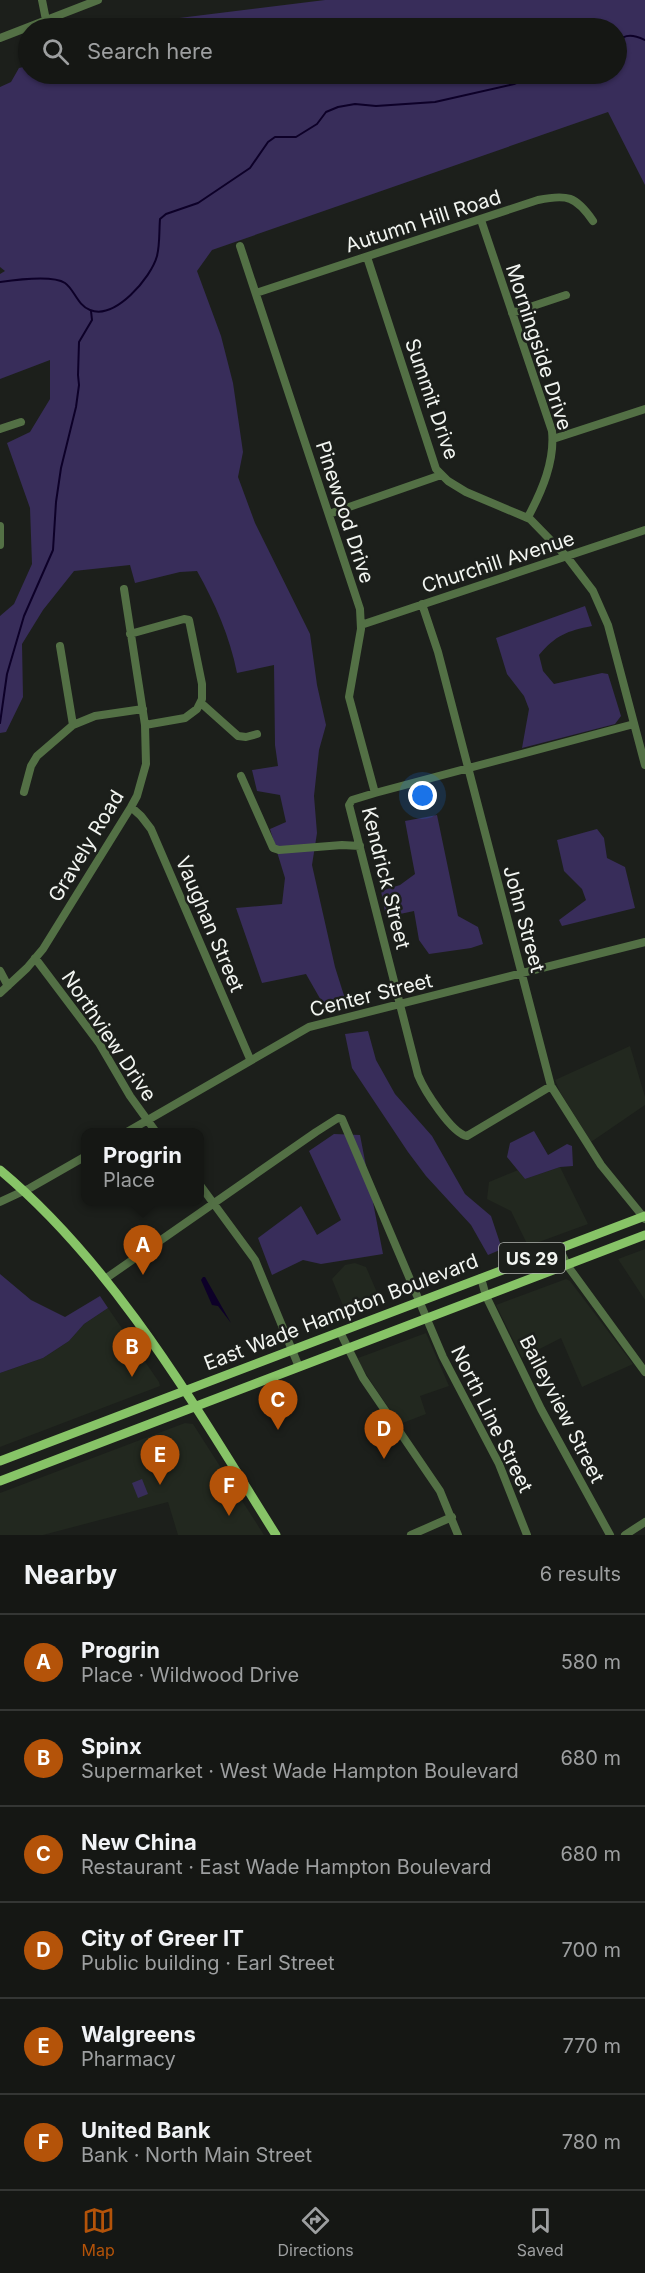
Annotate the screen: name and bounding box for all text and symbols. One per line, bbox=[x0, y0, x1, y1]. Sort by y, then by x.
search box bbox=[18, 18, 627, 84]
icon: search bbox=[39, 35, 72, 68]
text: Search here bbox=[87, 38, 213, 64]
street label: Autumn Hill Road bbox=[342, 185, 504, 257]
street label: Morningside Drive bbox=[501, 261, 577, 433]
street label: Summit Drive bbox=[400, 335, 464, 463]
street label: Pinewood Drive bbox=[311, 438, 379, 586]
street label: Churchill Avenue bbox=[419, 526, 577, 598]
your location bbox=[408, 781, 437, 810]
street label: Gravely Road bbox=[43, 786, 129, 906]
street label: Kendrick Street bbox=[357, 804, 415, 952]
street label: Vaughan Street bbox=[171, 853, 250, 996]
street label: John Street bbox=[498, 863, 550, 975]
street label: Northview Drive bbox=[57, 966, 161, 1106]
street label: Center Street bbox=[307, 968, 435, 1022]
popup bbox=[81, 1128, 204, 1206]
text: Progrin bbox=[103, 1142, 182, 1168]
text: Place bbox=[103, 1168, 155, 1192]
pin: A bbox=[124, 1226, 162, 1275]
road number: US 29 bbox=[499, 1243, 565, 1273]
street label: East Wade Hampton Boulevard bbox=[200, 1248, 482, 1376]
pin: B bbox=[112, 1328, 152, 1377]
street label: Baileyview Street bbox=[514, 1331, 610, 1487]
street label: North Line Street bbox=[446, 1342, 538, 1497]
pin: C bbox=[258, 1380, 298, 1430]
pin: D bbox=[364, 1410, 404, 1459]
pin: E bbox=[140, 1436, 180, 1485]
pin: F bbox=[210, 1466, 248, 1516]
text: Nearby bbox=[24, 1559, 117, 1590]
text: 6 results bbox=[540, 1562, 621, 1586]
text: Progrin bbox=[81, 1637, 160, 1663]
text: A bbox=[36, 1650, 51, 1674]
text: 580 m bbox=[561, 1650, 621, 1674]
text: Place · Wildwood Drive bbox=[81, 1663, 299, 1687]
text: Spinx bbox=[81, 1733, 142, 1759]
text: B bbox=[37, 1746, 50, 1770]
text: 680 m bbox=[560, 1746, 621, 1770]
text: Supermarket · West Wade Hampton Boulevard bbox=[81, 1759, 519, 1783]
text: New China bbox=[81, 1829, 197, 1855]
text: C bbox=[36, 1842, 51, 1866]
text: 680 m bbox=[560, 1842, 621, 1866]
text: Restaurant · East Wade Hampton Boulevard bbox=[81, 1855, 492, 1879]
text: City of Greer IT bbox=[81, 1925, 244, 1951]
text: D bbox=[36, 1938, 51, 1962]
text: 700 m bbox=[562, 1938, 621, 1962]
text: Public building · Earl Street bbox=[81, 1951, 335, 1975]
text: Walgreens bbox=[81, 2021, 196, 2047]
text: E bbox=[37, 2034, 50, 2058]
text: 770 m bbox=[563, 2034, 621, 2058]
text: Pharmacy bbox=[81, 2047, 176, 2071]
text: United Bank bbox=[81, 2117, 211, 2143]
text: F bbox=[38, 2130, 49, 2154]
text: 780 m bbox=[562, 2130, 621, 2154]
text: Bank · North Main Street bbox=[81, 2143, 312, 2167]
tab: Map bbox=[81, 2204, 115, 2260]
tab: Directions bbox=[278, 2204, 354, 2260]
tab: Saved bbox=[517, 2204, 564, 2260]

